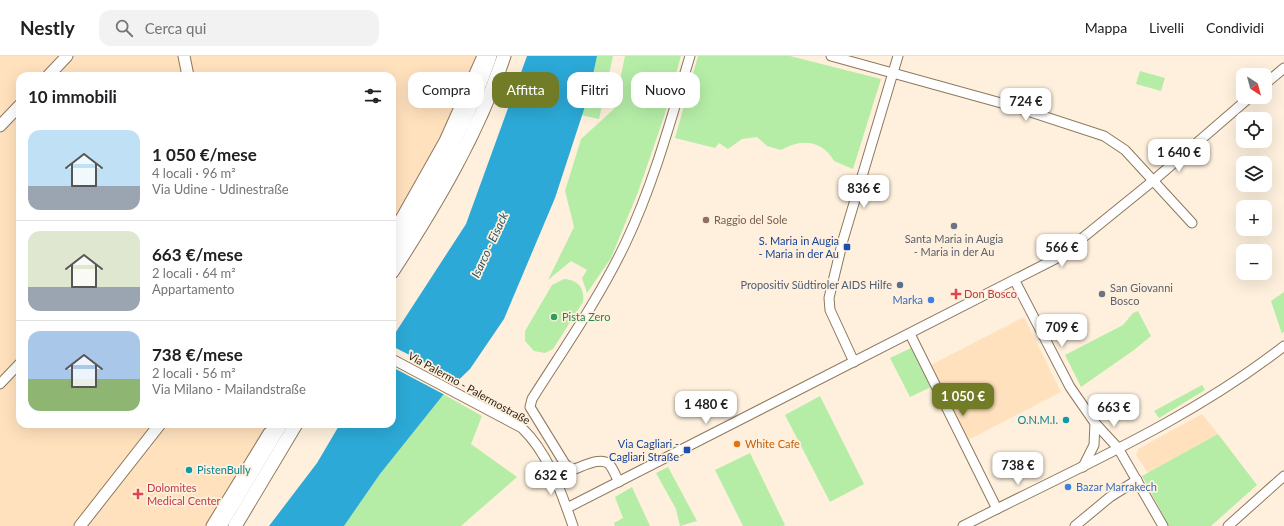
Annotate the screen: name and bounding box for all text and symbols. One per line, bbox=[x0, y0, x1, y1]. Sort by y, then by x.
search box bbox=[99, 10, 379, 46]
text: Nestly bbox=[20, 16, 75, 39]
icon: search bbox=[113, 17, 135, 39]
text: Cerca qui bbox=[145, 19, 206, 37]
text: Mappa bbox=[1085, 19, 1127, 36]
text: Livelli bbox=[1149, 19, 1184, 36]
text: Condividi bbox=[1206, 19, 1264, 36]
north arrow bbox=[1236, 68, 1272, 104]
map controls bbox=[1236, 68, 1272, 280]
chip: Compra bbox=[408, 72, 484, 108]
chip: Affitta bbox=[492, 72, 559, 108]
chip: Filtri bbox=[567, 72, 623, 108]
chip: Nuovo bbox=[631, 72, 700, 108]
icon: filters bbox=[362, 85, 384, 107]
text: 10 immobili bbox=[28, 86, 117, 107]
pin: 724 € bbox=[998, 88, 1054, 122]
text: 724 € bbox=[1009, 93, 1043, 109]
button: locate bbox=[1236, 112, 1272, 148]
pin: 1 640 € bbox=[1142, 139, 1216, 173]
text: 1 050 €/mese bbox=[152, 144, 257, 165]
text: 1 640 € bbox=[1157, 144, 1201, 160]
icon: home bbox=[60, 146, 108, 194]
button: layers bbox=[1236, 156, 1272, 192]
text: 4 locali · 96 m² bbox=[152, 165, 236, 181]
pin: 836 € bbox=[836, 175, 892, 209]
text: 836 € bbox=[847, 180, 881, 196]
text: Via Udine - Udinestraße bbox=[152, 181, 289, 197]
button: + bbox=[1236, 200, 1272, 236]
water label: Isarco - Eisack bbox=[468, 209, 511, 280]
place label: Raggio del Sole bbox=[714, 213, 788, 226]
marker: Raggio del Sole bbox=[701, 215, 711, 225]
marker: Santa Maria in Augia - Maria in der Au bbox=[949, 221, 959, 231]
place label: Santa Maria in Augia - Maria in der Au bbox=[905, 232, 1003, 258]
place label: S. Maria in Augia - Maria in der Au bbox=[758, 234, 839, 260]
pin: 566 € bbox=[1034, 234, 1090, 268]
text: 566 € bbox=[1045, 239, 1079, 255]
marker: S. Maria in Augia - Maria in der Au bbox=[842, 242, 852, 252]
text: 663 €/mese bbox=[152, 244, 243, 265]
button: − bbox=[1236, 244, 1272, 280]
icon: home bbox=[60, 247, 108, 295]
text: 2 locali · 64 m² bbox=[152, 265, 236, 281]
place label: Propositiv Südtiroler AIDS Hilfe bbox=[740, 278, 892, 291]
marker: Propositiv Südtiroler AIDS Hilfe bbox=[895, 280, 905, 290]
text: Appartamento bbox=[152, 281, 234, 297]
place label: San Giovanni Bosco bbox=[1110, 281, 1173, 307]
place label: Don Bosco bbox=[964, 287, 1017, 300]
marker: Don Bosco bbox=[951, 289, 961, 299]
marker: San Giovanni Bosco bbox=[1097, 289, 1107, 299]
place label: Marka bbox=[892, 293, 923, 306]
marker: Marka bbox=[926, 295, 936, 305]
place label: Pista Zero bbox=[562, 310, 610, 323]
marker: Pista Zero bbox=[549, 312, 559, 322]
pin: 709 € bbox=[1034, 314, 1090, 348]
text: 709 € bbox=[1045, 319, 1079, 335]
text: 738 €/mese bbox=[152, 344, 243, 365]
icon: home bbox=[60, 347, 108, 395]
street label: Via Palermo - Palermostraße bbox=[406, 349, 533, 427]
text: 2 locali · 56 m² bbox=[152, 365, 236, 381]
text: Via Milano - Mailandstraße bbox=[152, 381, 306, 397]
pin: 1 050 € bbox=[926, 383, 1000, 417]
text: 1 050 € bbox=[941, 388, 985, 404]
pin: 1 480 € bbox=[669, 391, 743, 425]
pin: 663 € bbox=[1086, 394, 1142, 428]
text: 1 480 € bbox=[684, 396, 728, 412]
text: 663 € bbox=[1097, 399, 1131, 415]
place label: O.N.M.I. bbox=[1017, 413, 1058, 426]
marker: O.N.M.I. bbox=[1061, 415, 1071, 425]
place label: Via Cagliari - Cagliari Straße bbox=[609, 437, 679, 463]
place label: White Cafe bbox=[745, 437, 800, 450]
marker: White Cafe bbox=[732, 439, 742, 449]
marker: Via Cagliari - Cagliari Straße bbox=[682, 445, 692, 455]
pin: 738 € bbox=[990, 452, 1046, 486]
text: 738 € bbox=[1001, 457, 1035, 473]
pin: 632 € bbox=[523, 462, 579, 496]
place label: PistenBully bbox=[197, 463, 251, 476]
marker: PistenBully bbox=[184, 465, 194, 475]
text: 632 € bbox=[534, 467, 568, 483]
place label: Bazar Marrakech bbox=[1076, 480, 1157, 493]
place label: Dolomites Medical Center bbox=[147, 481, 221, 507]
marker: Bazar Marrakech bbox=[1063, 482, 1073, 492]
marker: Dolomites Medical Center bbox=[132, 488, 144, 500]

